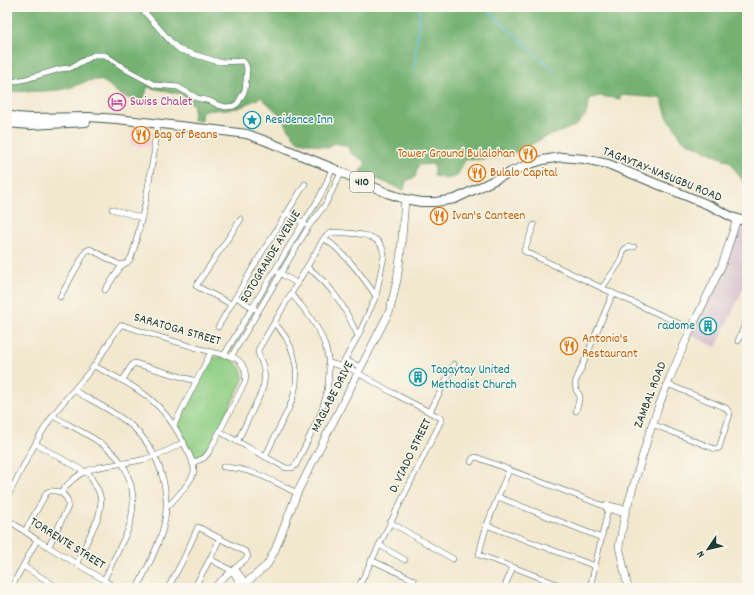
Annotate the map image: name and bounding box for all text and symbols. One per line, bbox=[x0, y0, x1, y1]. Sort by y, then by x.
hotel icon: Swiss Chalet bbox=[107, 92, 127, 112]
place label: Swiss Chalet bbox=[130, 93, 193, 112]
place icon: Residence Inn bbox=[242, 110, 262, 130]
place label: Residence Inn bbox=[265, 111, 333, 130]
restaurant icon: Bag of Beans bbox=[131, 125, 151, 145]
place label: Bag of Beans bbox=[154, 126, 218, 145]
street label: TAGAYTAY-NASUGBU ROAD bbox=[599, 142, 725, 208]
restaurant icon: Tower Ground Bulalohan bbox=[518, 144, 538, 164]
place label: Tower Ground Bulalohan bbox=[398, 145, 515, 164]
restaurant icon: Bulalo Capital bbox=[467, 163, 487, 183]
place label: Bulalo Capital bbox=[490, 164, 558, 183]
road number: 410 bbox=[350, 172, 374, 192]
restaurant icon: Ivan's Canteen bbox=[429, 206, 449, 226]
street label: SOTOGRANDE AVENUE bbox=[236, 207, 306, 307]
place label: Ivan's Canteen bbox=[452, 207, 525, 226]
street label: SARATOGA STREET bbox=[131, 308, 223, 352]
building icon: radome bbox=[698, 316, 718, 336]
place label: radome bbox=[658, 317, 695, 336]
place label: Antonio's Restaurant bbox=[582, 330, 638, 364]
restaurant icon: Antonio's Restaurant bbox=[559, 336, 579, 356]
street label: MAGLABE DRIVE bbox=[307, 358, 359, 436]
street label: ZAMBAL ROAD bbox=[630, 359, 672, 431]
place label: Tagaytay United Methodist Church bbox=[431, 361, 517, 395]
building icon: Tagaytay United Methodist Church bbox=[408, 367, 428, 387]
street label: D. VIADO STREET bbox=[385, 416, 437, 496]
street label: TORRENTE STREET bbox=[25, 513, 109, 575]
north arrow bbox=[688, 529, 728, 569]
text: N bbox=[693, 546, 710, 560]

